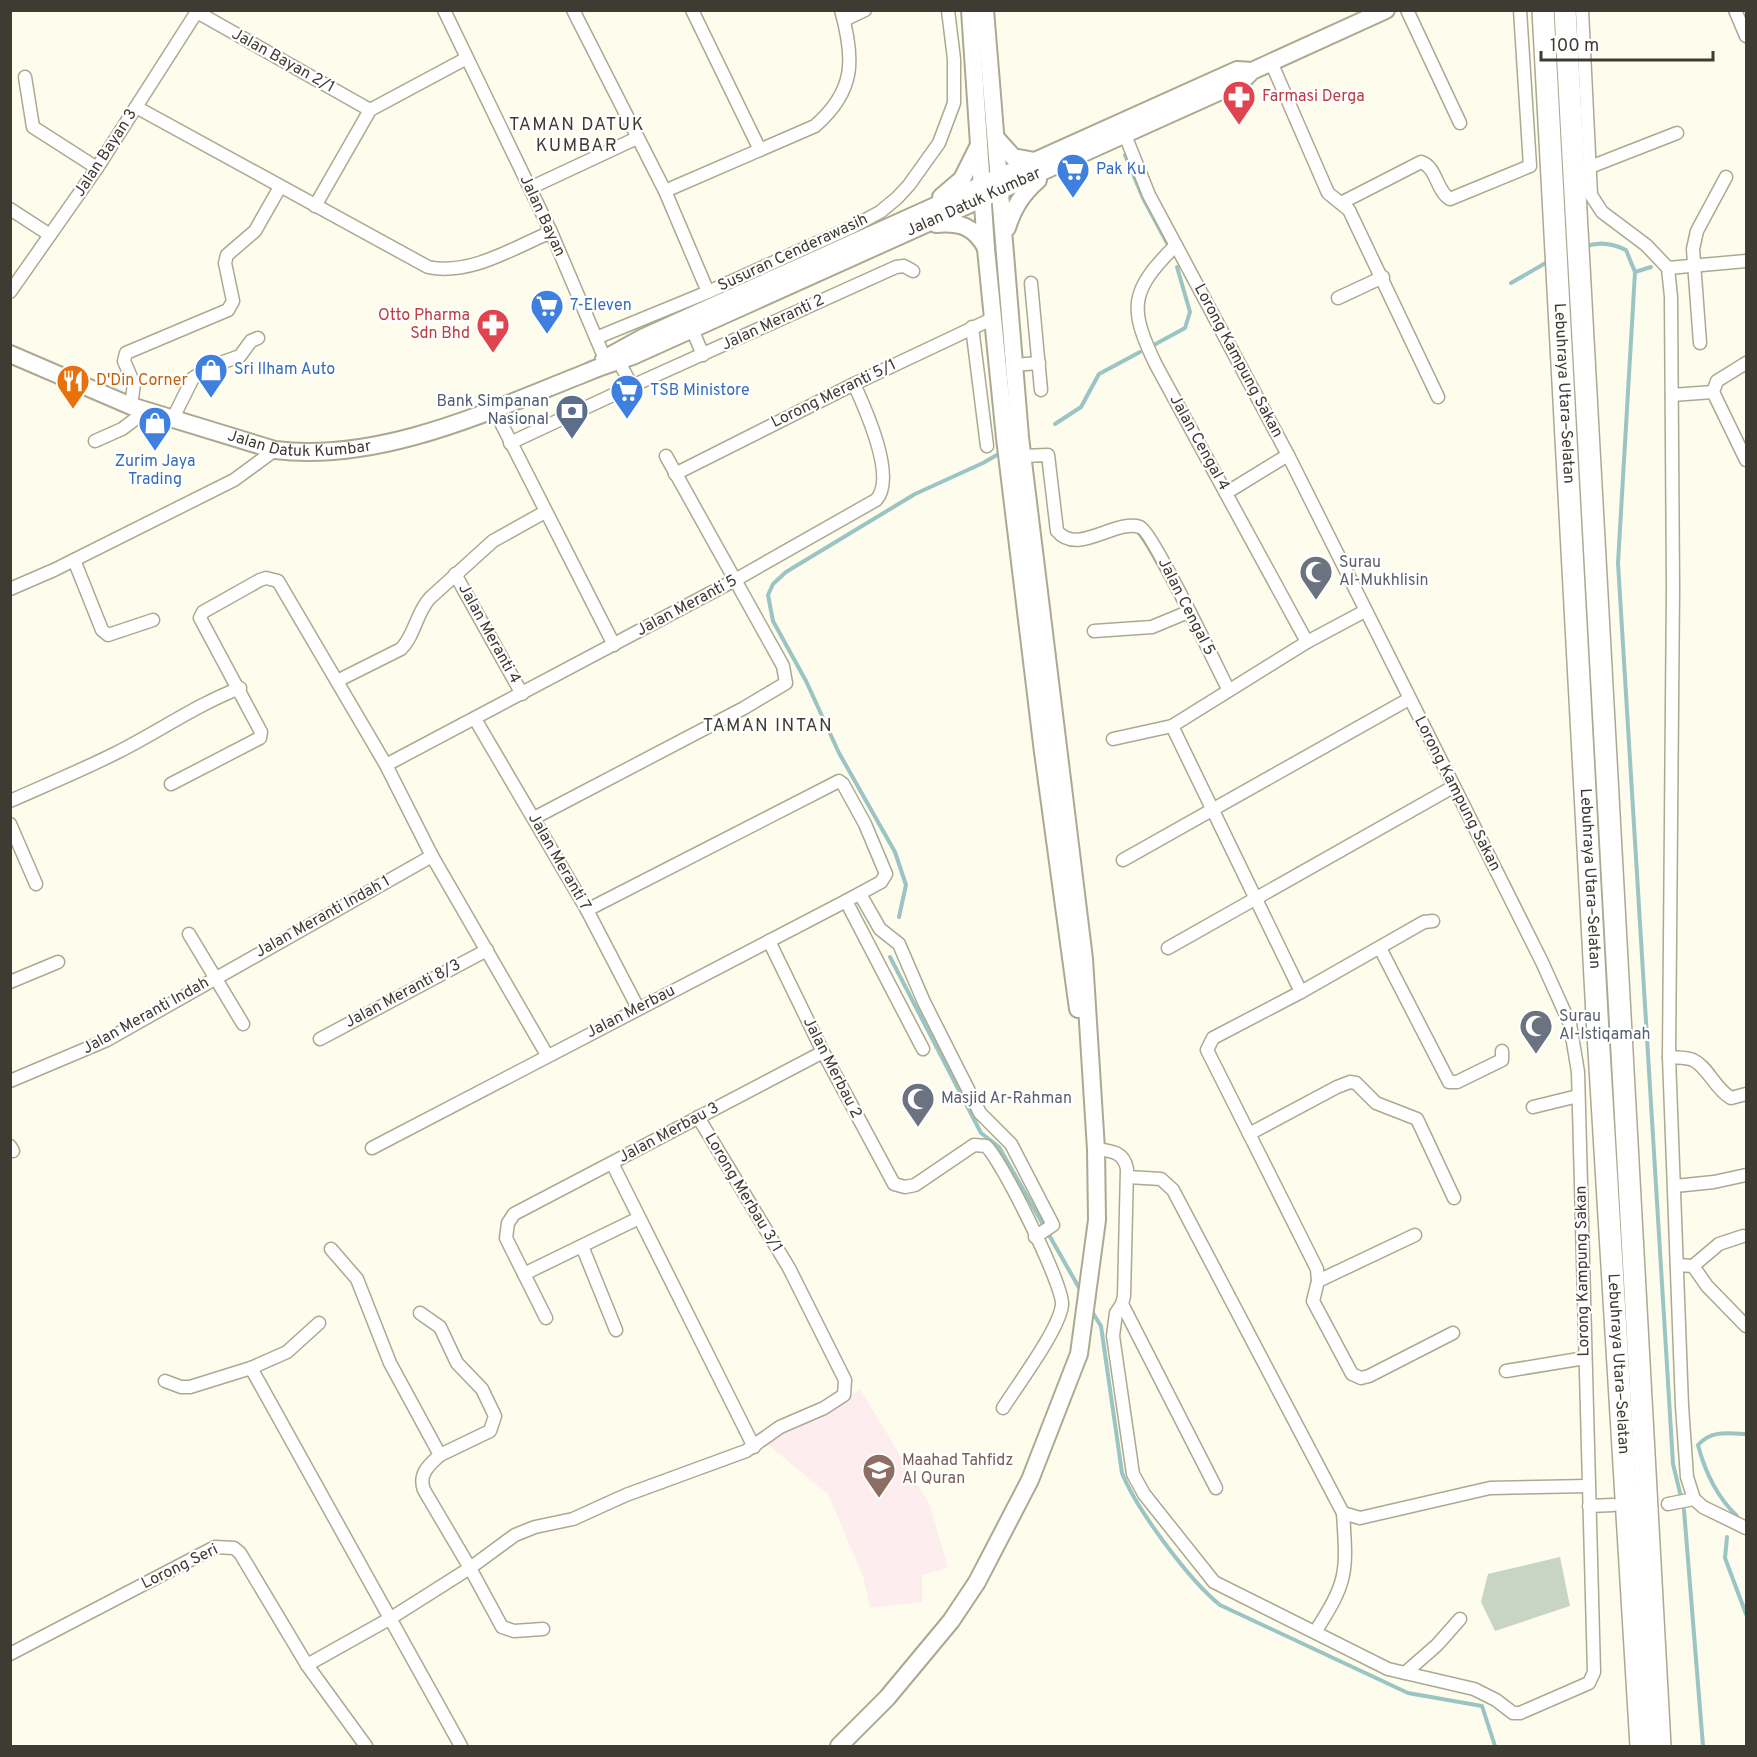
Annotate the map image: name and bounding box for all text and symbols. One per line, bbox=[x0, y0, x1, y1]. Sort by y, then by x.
street label: Jalan Bayan 2/1 bbox=[228, 24, 338, 98]
scale bar bbox=[1541, 24, 1714, 62]
text: 100 m bbox=[1550, 35, 1599, 58]
pharmacy icon: Farmasi Derga bbox=[1221, 79, 1257, 126]
place label: Farmasi Derga bbox=[1262, 87, 1365, 107]
street label: Jalan Bayan 3 bbox=[70, 105, 142, 201]
district label: TAMAN DATUK KUMBAR bbox=[509, 114, 645, 158]
supermarket icon: Pak Ku bbox=[1055, 152, 1091, 199]
place label: Pak Ku bbox=[1096, 160, 1146, 180]
street label: Jalan Datuk Kumbar bbox=[903, 163, 1044, 241]
street label: Jalan Bayan bbox=[514, 172, 570, 260]
street label: Susuran Cenderawasih bbox=[715, 209, 871, 297]
street label: Lorong Kampung Sakan bbox=[1189, 281, 1287, 441]
supermarket icon: 7-Eleven bbox=[529, 288, 565, 335]
street label: Jalan Meranti 2 bbox=[718, 290, 828, 356]
place label: 7-Eleven bbox=[570, 296, 632, 316]
street label: Lebuhraya Utara–Selatan bbox=[1549, 302, 1578, 484]
place label: Otto Pharma Sdn Bhd bbox=[378, 306, 470, 344]
pharmacy icon: Otto Pharma Sdn Bhd bbox=[475, 307, 511, 354]
shop icon: Sri Ilham Auto bbox=[193, 352, 229, 399]
street label: Lorong Meranti 5/1 bbox=[768, 355, 900, 433]
place label: Sri Ilham Auto bbox=[234, 360, 335, 380]
restaurant icon: D'Din Corner bbox=[55, 363, 91, 410]
place label: D'Din Corner bbox=[96, 371, 188, 391]
supermarket icon: TSB Ministore bbox=[609, 373, 645, 420]
place label: TSB Ministore bbox=[650, 381, 750, 401]
place label: Bank Simpanan Nasional bbox=[436, 392, 549, 430]
street label: Jalan Cengal 4 bbox=[1164, 392, 1234, 495]
bank icon: Bank Simpanan Nasional bbox=[554, 393, 590, 440]
shop icon: Zurim Jaya Trading bbox=[137, 405, 173, 452]
street label: Jalan Datuk Kumbar bbox=[225, 426, 373, 462]
place label: Zurim Jaya Trading bbox=[115, 452, 195, 490]
place label: Surau Al-Mukhlisin bbox=[1339, 553, 1428, 591]
mosque icon: Surau Al-Mukhlisin bbox=[1298, 554, 1334, 601]
street label: Jalan Cengal 5 bbox=[1153, 555, 1219, 659]
street label: Jalan Meranti 5 bbox=[633, 571, 741, 641]
street label: Jalan Meranti 4 bbox=[453, 581, 525, 688]
street label: Lorong Kampung Sakan bbox=[1409, 713, 1505, 875]
district label: TAMAN INTAN bbox=[703, 715, 833, 738]
street label: Lebuhraya Utara–Selatan bbox=[1575, 788, 1605, 970]
street label: Jalan Meranti 7 bbox=[523, 810, 595, 914]
street label: Jalan Meranti Indah 1 bbox=[252, 872, 394, 962]
street label: Jalan Meranti 8/3 bbox=[342, 955, 464, 1033]
street label: Jalan Meranti Indah bbox=[79, 973, 213, 1059]
street label: Jalan Merbau bbox=[583, 981, 679, 1043]
place label: Surau Al-Istiqamah bbox=[1559, 1007, 1650, 1045]
mosque icon: Surau Al-Istiqamah bbox=[1518, 1008, 1554, 1055]
street label: Jalan Merbau 2 bbox=[798, 1014, 866, 1122]
mosque icon: Masjid Ar-Rahman bbox=[900, 1081, 936, 1128]
place label: Masjid Ar-Rahman bbox=[941, 1089, 1072, 1109]
street label: Jalan Merbau 3 bbox=[615, 1098, 723, 1168]
street label: Lorong Merbau 3/1 bbox=[699, 1130, 787, 1256]
street label: Lorong Kampung Sakan bbox=[1572, 1185, 1594, 1357]
street label: Lebuhraya Utara–Selatan bbox=[1602, 1273, 1633, 1455]
place label: Maahad Tahfidz Al Quran bbox=[902, 1451, 1013, 1489]
school or university icon: Maahad Tahfidz Al Quran bbox=[861, 1452, 897, 1499]
street label: Lorong Seri bbox=[138, 1540, 222, 1594]

